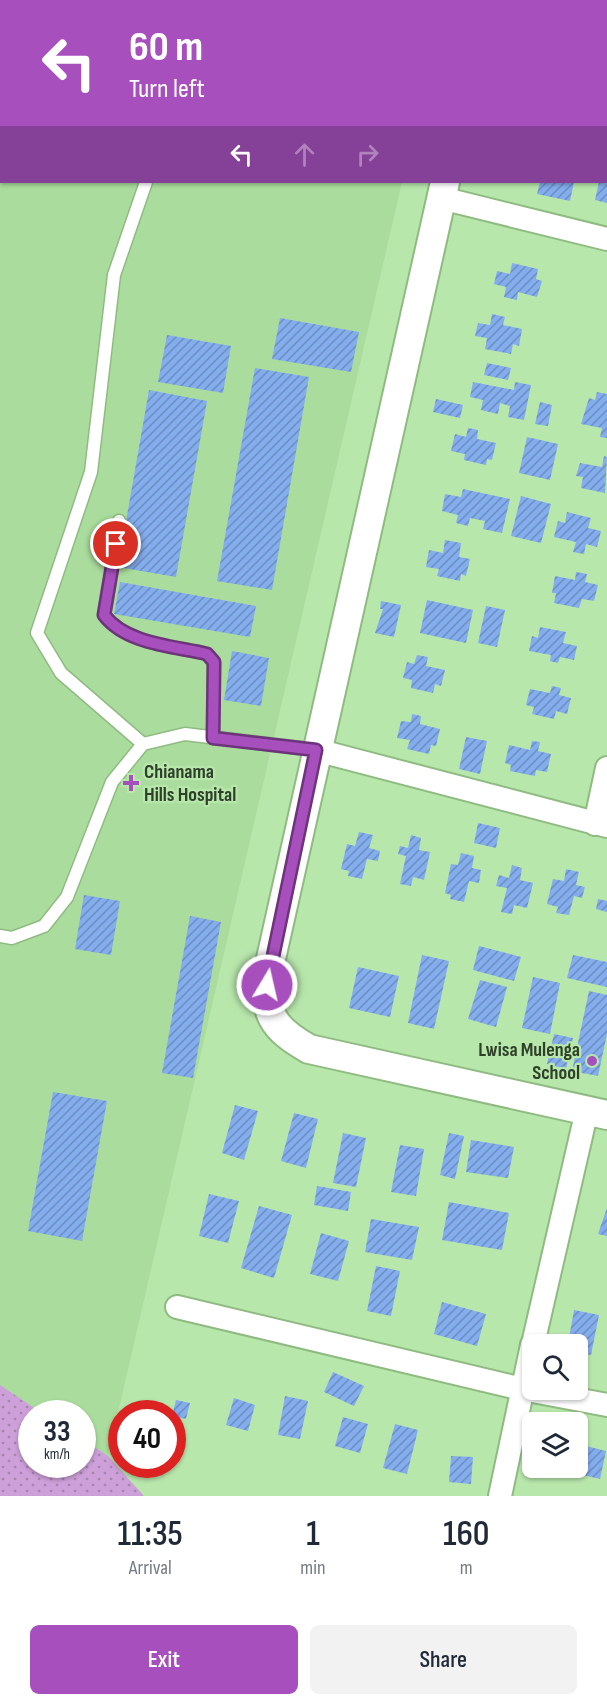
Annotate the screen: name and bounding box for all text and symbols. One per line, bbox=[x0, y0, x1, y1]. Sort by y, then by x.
text: 60 m bbox=[129, 22, 203, 73]
icon: left bbox=[30, 24, 108, 102]
text: Turn left bbox=[129, 73, 205, 105]
icon: left bbox=[225, 138, 258, 171]
icon: ahead bbox=[288, 138, 321, 171]
icon: right bbox=[351, 138, 384, 171]
pin bbox=[90, 518, 141, 569]
icon: arrive bbox=[99, 527, 132, 560]
place label: Chianama Hills Hospital bbox=[144, 760, 236, 807]
marker: Chianama Hills Hospital bbox=[122, 774, 140, 792]
position arrow bbox=[235, 953, 299, 1017]
place label: Lwisa Mulenga School bbox=[478, 1038, 580, 1085]
marker: Lwisa Mulenga School bbox=[585, 1054, 599, 1068]
map controls bbox=[522, 1334, 588, 1478]
button: search bbox=[522, 1334, 588, 1400]
speed limit sign: 40 bbox=[108, 1400, 186, 1478]
button: layers bbox=[522, 1412, 588, 1478]
text: 33 bbox=[44, 1414, 70, 1450]
text: km/h bbox=[44, 1445, 70, 1464]
text: 11:35 bbox=[117, 1513, 183, 1556]
text: 1 bbox=[306, 1513, 320, 1556]
text: 160 bbox=[443, 1513, 490, 1556]
text: Arrival bbox=[129, 1556, 172, 1580]
text: min bbox=[300, 1556, 325, 1580]
text: m bbox=[460, 1556, 473, 1580]
button: Exit bbox=[30, 1625, 298, 1694]
button: Share bbox=[310, 1625, 577, 1694]

